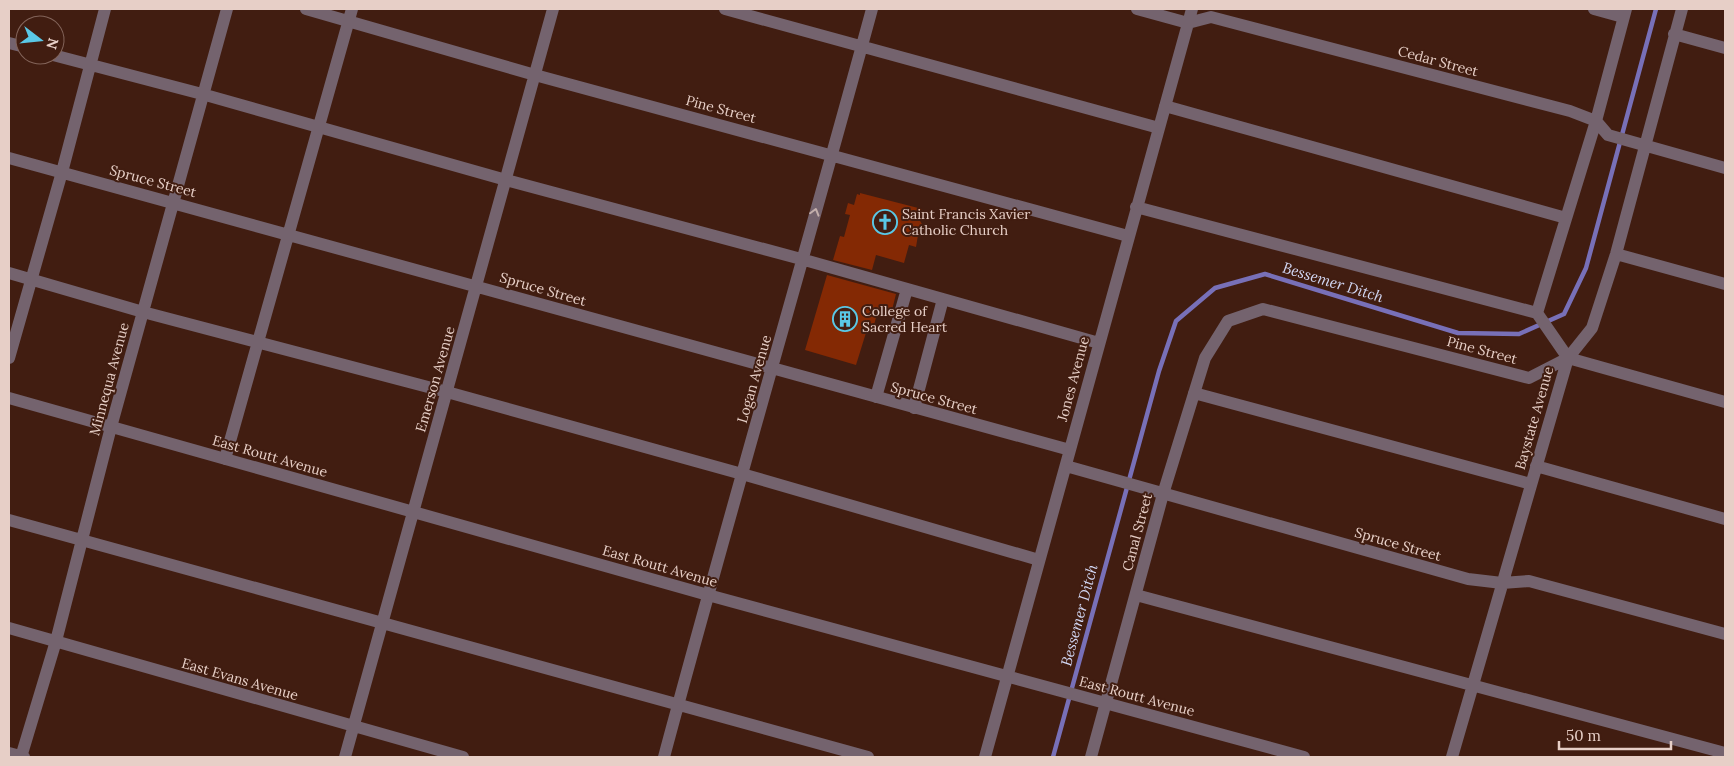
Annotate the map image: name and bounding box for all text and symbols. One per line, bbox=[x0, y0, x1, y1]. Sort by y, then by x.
north arrow bbox=[15, 15, 65, 65]
text: N bbox=[42, 36, 63, 51]
street label: Cedar Street bbox=[1396, 42, 1481, 80]
street label: Pine Street bbox=[684, 91, 759, 127]
street label: Spruce Street bbox=[108, 161, 199, 201]
place label: Saint Francis Xavier Catholic Church bbox=[902, 205, 1030, 239]
one-way arrow bbox=[810, 209, 820, 217]
church icon: Saint Francis Xavier Catholic Church bbox=[872, 209, 898, 235]
water label: Bessemer Ditch bbox=[1280, 258, 1386, 306]
street label: Spruce Street bbox=[498, 268, 589, 310]
place label: College of Sacred Heart bbox=[862, 302, 948, 336]
building icon: College of Sacred Heart bbox=[832, 306, 858, 332]
street label: Minnequa Avenue bbox=[85, 320, 133, 437]
street label: Emerson Avenue bbox=[411, 324, 459, 434]
street label: Logan Avenue bbox=[733, 332, 775, 425]
street label: Pine Street bbox=[1445, 332, 1520, 368]
street label: Jones Avenue bbox=[1053, 334, 1093, 424]
street label: Baystate Avenue bbox=[1511, 364, 1557, 472]
street label: Spruce Street bbox=[889, 378, 980, 418]
street label: East Routt Avenue bbox=[210, 431, 330, 481]
street label: Canal Street bbox=[1118, 491, 1156, 573]
street label: Spruce Street bbox=[1353, 523, 1444, 565]
street label: East Routt Avenue bbox=[600, 541, 720, 591]
water label: Bessemer Ditch bbox=[1056, 562, 1102, 668]
street label: East Evans Avenue bbox=[180, 654, 301, 704]
street label: East Routt Avenue bbox=[1077, 672, 1197, 720]
scale bar bbox=[1559, 718, 1672, 750]
text: 50 m bbox=[1566, 726, 1601, 745]

